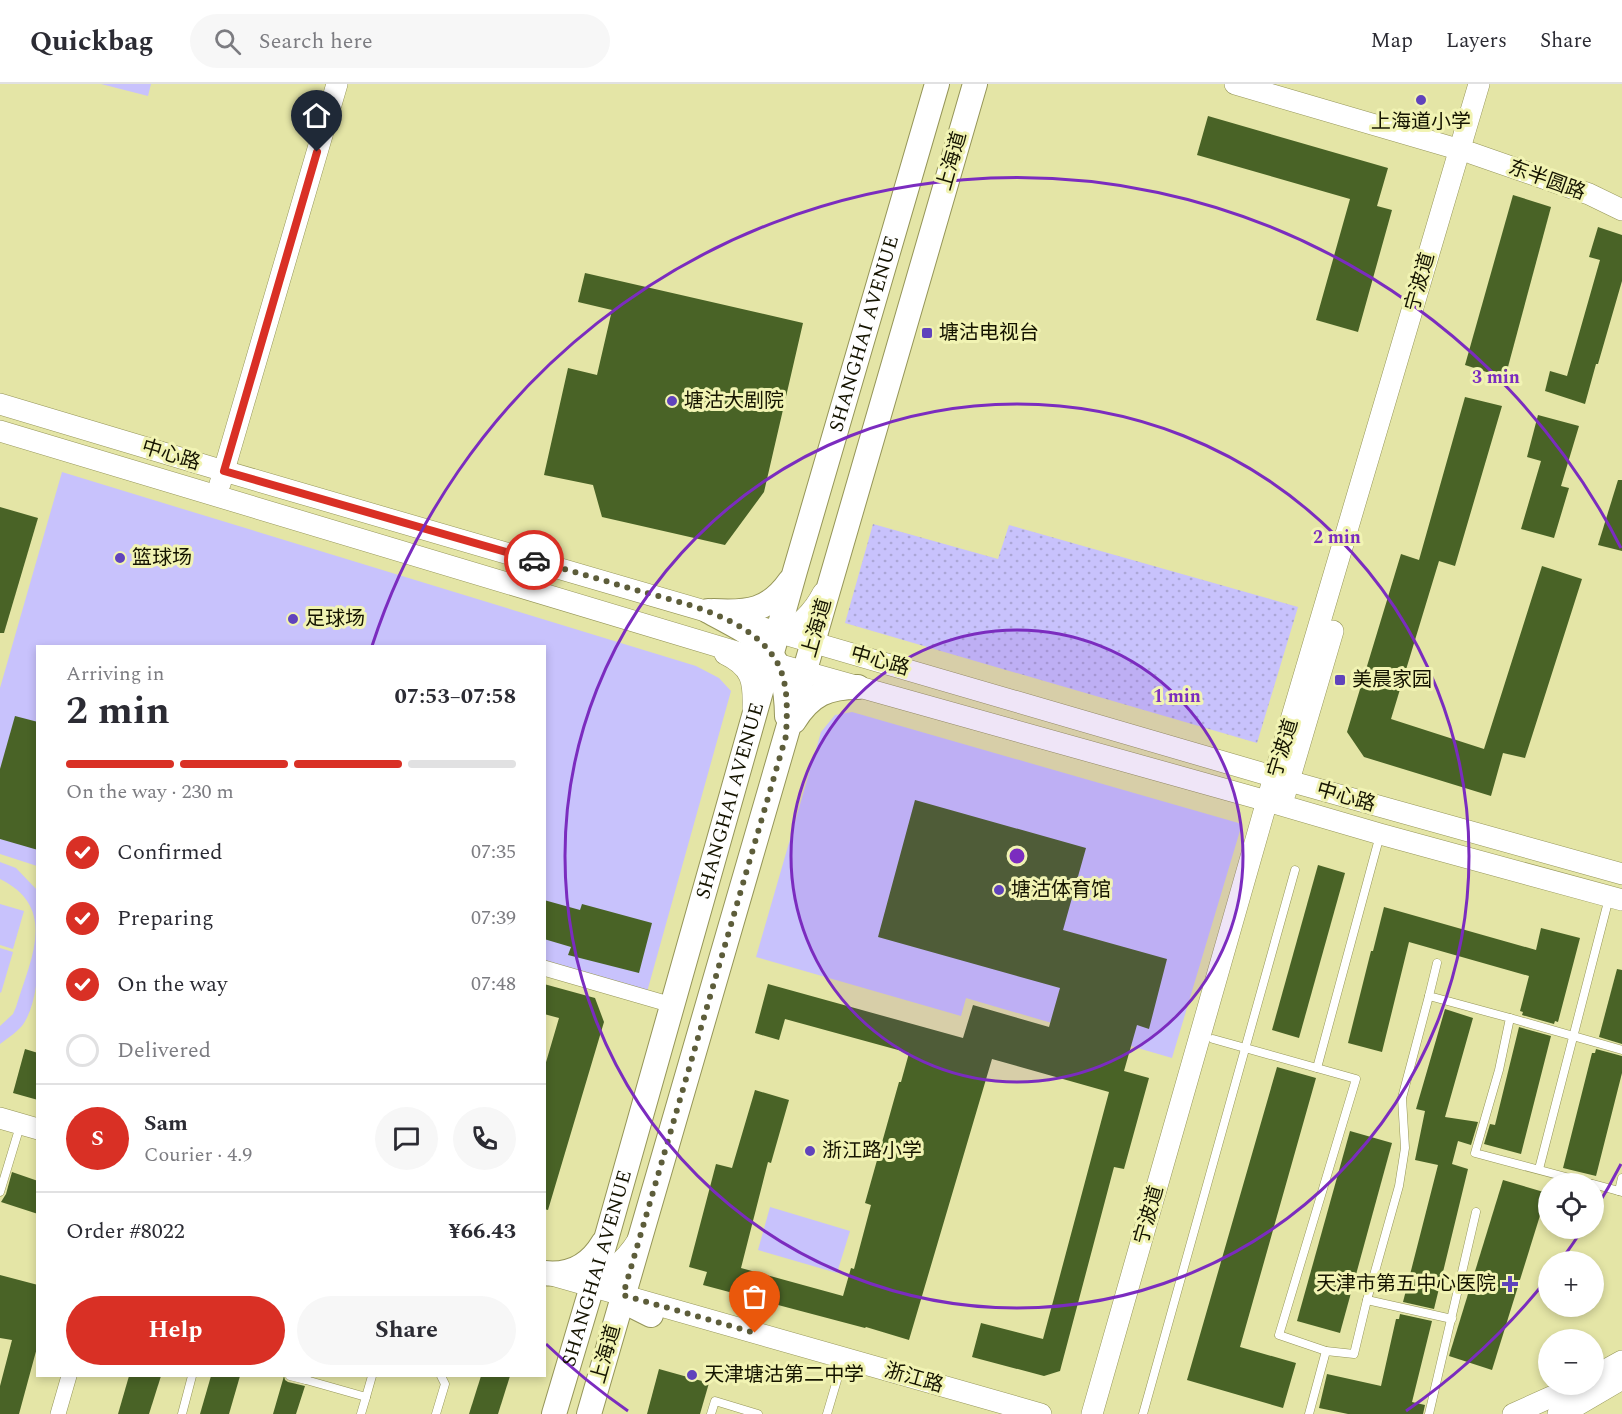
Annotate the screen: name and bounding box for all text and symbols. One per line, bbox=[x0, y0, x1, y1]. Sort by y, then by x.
search box bbox=[190, 14, 610, 68]
text: Quickbag bbox=[30, 20, 154, 63]
icon: search bbox=[211, 25, 244, 58]
text: Search here bbox=[259, 25, 373, 58]
text: Map bbox=[1371, 25, 1413, 57]
text: Layers bbox=[1446, 25, 1507, 57]
text: Share bbox=[1540, 25, 1592, 57]
pin bbox=[291, 90, 342, 152]
marker: 上海道小学 bbox=[1414, 93, 1428, 107]
icon: home bbox=[300, 99, 333, 132]
place label: 上海道小学 bbox=[1371, 107, 1471, 137]
street label: 上海道 bbox=[929, 128, 975, 194]
street label: 东半圆路 bbox=[1504, 152, 1590, 208]
street label: SHANGHAI AVENUE bbox=[821, 232, 907, 435]
street label: 宁波道 bbox=[1397, 249, 1443, 315]
place label: 塘沽电视台 bbox=[939, 318, 1039, 348]
marker: 塘沽电视台 bbox=[920, 326, 934, 340]
text: 3 min bbox=[1472, 364, 1520, 391]
place label: 塘沽大剧院 bbox=[684, 386, 784, 416]
marker: 塘沽大剧院 bbox=[665, 394, 679, 408]
street label: 中心路 bbox=[138, 432, 204, 478]
text: 2 min bbox=[1313, 524, 1361, 551]
courier bbox=[504, 530, 564, 590]
place label: 篮球场 bbox=[132, 543, 192, 573]
icon: car bbox=[518, 544, 551, 577]
marker: 篮球场 bbox=[113, 551, 127, 565]
street label: 上海道 bbox=[794, 595, 840, 661]
place label: 足球场 bbox=[305, 604, 365, 634]
marker: 足球场 bbox=[286, 612, 300, 626]
street label: 中心路 bbox=[847, 638, 913, 684]
text: Arriving in bbox=[66, 659, 164, 689]
place label: 美晨家园 bbox=[1352, 665, 1432, 695]
marker: 美晨家园 bbox=[1333, 673, 1347, 687]
text: 07:53–07:58 bbox=[394, 680, 516, 713]
text: 2 min bbox=[66, 682, 170, 741]
text: 1 min bbox=[1153, 683, 1201, 710]
street label: SHANGHAI AVENUE bbox=[688, 699, 772, 903]
street label: 宁波道 bbox=[1260, 715, 1306, 781]
street label: 中心路 bbox=[1313, 774, 1379, 820]
text: On the way · 230 m bbox=[66, 777, 234, 807]
icon: check bbox=[66, 836, 99, 869]
text: Confirmed bbox=[117, 836, 223, 869]
text: 07:35 bbox=[471, 837, 516, 867]
centre of rings bbox=[1007, 846, 1027, 866]
place label: 塘沽体育馆 bbox=[1011, 875, 1111, 905]
marker: 塘沽体育馆 bbox=[992, 883, 1006, 897]
icon: check bbox=[66, 902, 99, 935]
text: Preparing bbox=[117, 902, 214, 935]
text: 07:39 bbox=[471, 903, 516, 933]
icon: check bbox=[66, 968, 99, 1001]
text: On the way bbox=[117, 968, 228, 1001]
text: 07:48 bbox=[471, 969, 516, 999]
text: Delivered bbox=[117, 1034, 211, 1067]
text: Sam bbox=[144, 1107, 188, 1140]
button: chat bbox=[375, 1107, 438, 1170]
button: phone bbox=[453, 1107, 516, 1170]
text: S bbox=[91, 1122, 104, 1155]
place label: 浙江路小学 bbox=[822, 1136, 922, 1166]
text: Courier · 4.9 bbox=[144, 1140, 252, 1170]
marker: 浙江路小学 bbox=[803, 1144, 817, 1158]
street label: SHANGHAI AVENUE bbox=[554, 1167, 640, 1370]
map controls bbox=[1538, 1173, 1604, 1395]
button: locate bbox=[1538, 1173, 1604, 1239]
street label: 宁波道 bbox=[1126, 1182, 1172, 1248]
text: Order #8022 bbox=[66, 1215, 185, 1248]
text: ¥66.43 bbox=[448, 1215, 516, 1248]
button: + bbox=[1538, 1251, 1604, 1317]
place label: 天津市第五中心医院 bbox=[1316, 1269, 1496, 1299]
pin bbox=[729, 1271, 780, 1333]
marker: 天津市第五中心医院 bbox=[1501, 1275, 1519, 1293]
icon: bag bbox=[738, 1280, 771, 1313]
button: Help bbox=[66, 1296, 285, 1365]
button: Share bbox=[297, 1296, 516, 1365]
street label: 上海道 bbox=[583, 1321, 629, 1387]
button: − bbox=[1538, 1329, 1604, 1395]
street label: 浙江路 bbox=[881, 1355, 947, 1401]
place label: 天津塘沽第二中学 bbox=[704, 1360, 864, 1390]
marker: 天津塘沽第二中学 bbox=[685, 1368, 699, 1382]

